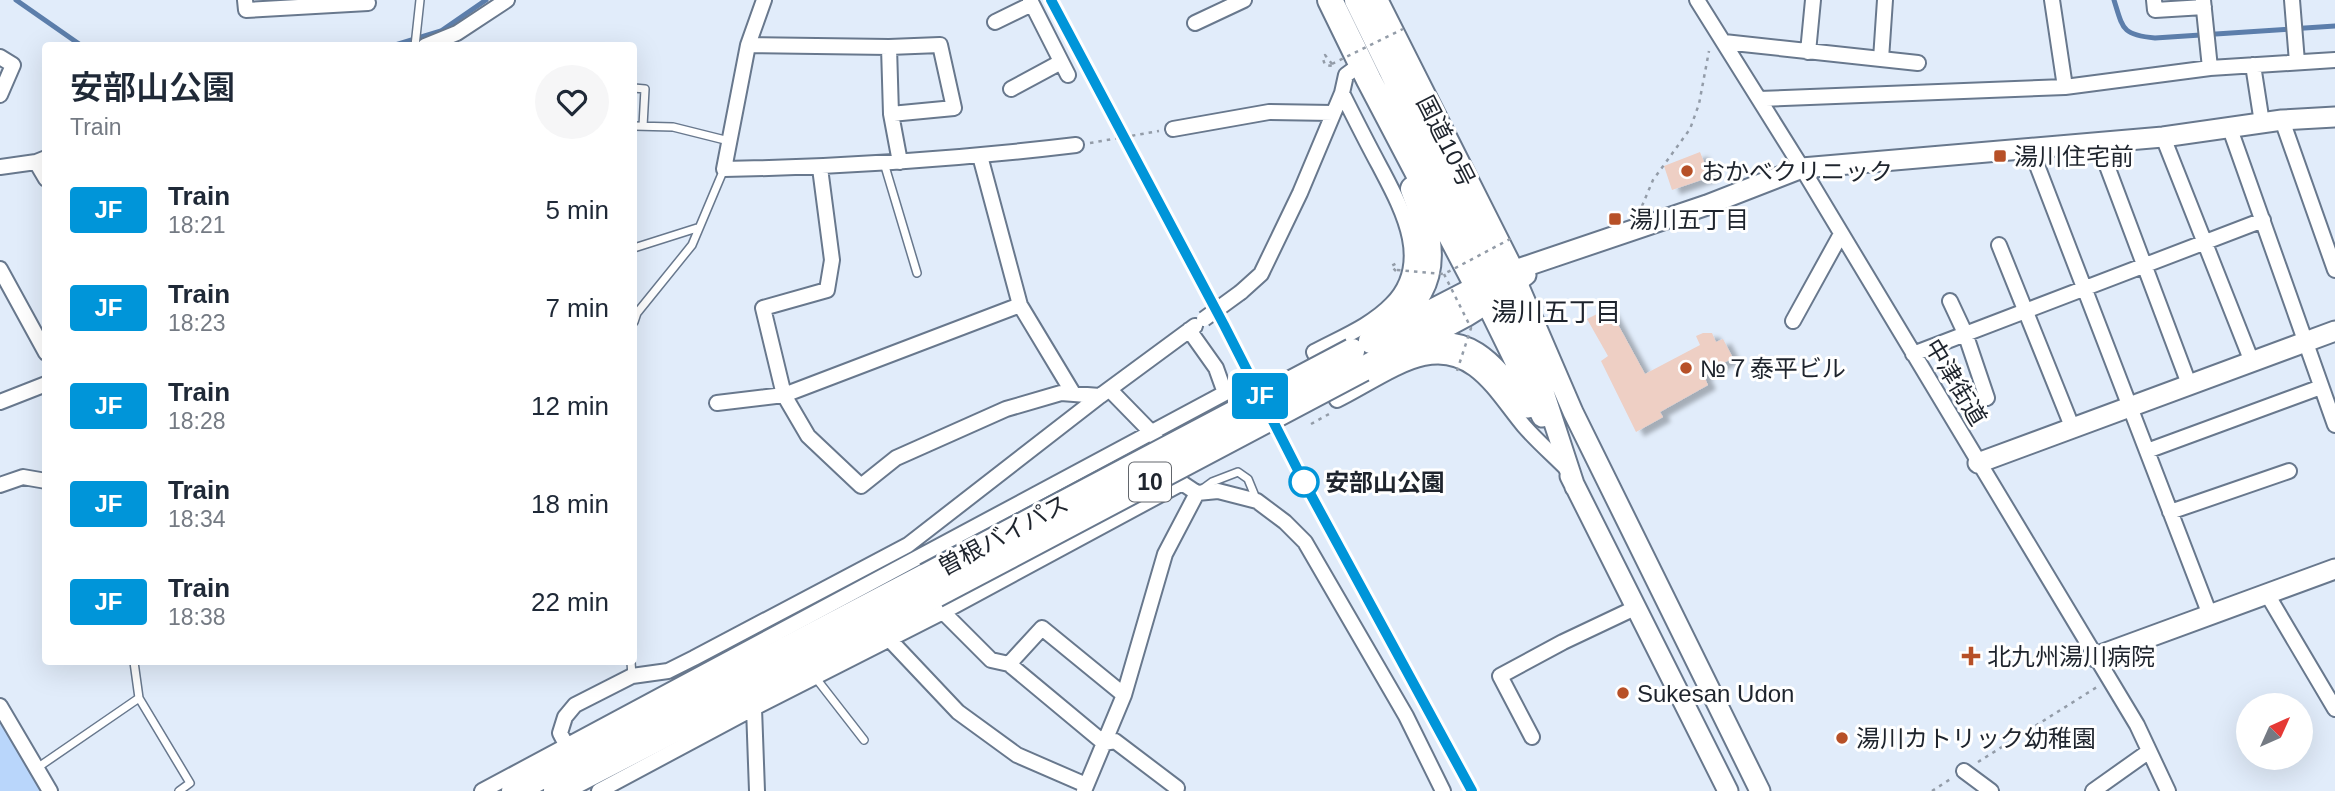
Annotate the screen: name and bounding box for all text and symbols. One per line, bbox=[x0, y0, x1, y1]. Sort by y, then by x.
button: heart bbox=[535, 65, 609, 139]
text: 安部山公園 bbox=[70, 69, 235, 106]
street label: 国道10号 bbox=[1412, 91, 1480, 191]
text: Train bbox=[70, 114, 122, 140]
place label: 湯川住宅前 bbox=[2014, 143, 2134, 170]
marker: 湯川住宅前 bbox=[1992, 148, 2008, 164]
place label: おかべクリニック bbox=[1701, 158, 1893, 185]
marker: おかべクリニック bbox=[1679, 163, 1695, 179]
text: Train bbox=[168, 181, 230, 211]
text: 5 min bbox=[545, 195, 609, 225]
text: JF bbox=[94, 196, 123, 223]
place label: 湯川五丁目 bbox=[1629, 206, 1749, 233]
marker: 湯川五丁目 bbox=[1607, 211, 1623, 227]
text: 18:21 bbox=[168, 212, 226, 238]
text: Train bbox=[168, 279, 230, 309]
text: 7 min bbox=[545, 293, 609, 323]
text: JF bbox=[94, 294, 123, 321]
district label: 湯川五丁目 bbox=[1491, 297, 1621, 327]
text: 18:23 bbox=[168, 310, 226, 336]
street label: 中津街道 bbox=[1920, 334, 1992, 430]
place label: №７泰平ビル bbox=[1700, 355, 1846, 382]
marker: №７泰平ビル bbox=[1678, 360, 1694, 376]
line badge: JF bbox=[1228, 373, 1292, 419]
text: Train bbox=[168, 377, 230, 407]
text: JF bbox=[1246, 382, 1274, 409]
text: 12 min bbox=[531, 391, 609, 421]
text: JF bbox=[94, 392, 123, 419]
text: 18:28 bbox=[168, 408, 226, 434]
road number: 10 bbox=[1129, 462, 1171, 502]
marker: 安部山公園 bbox=[1289, 467, 1319, 497]
place label: 安部山公園 bbox=[1325, 469, 1445, 496]
text: Train bbox=[168, 475, 230, 505]
text: 18 min bbox=[531, 489, 609, 519]
street label: 曽根バイパス bbox=[933, 489, 1073, 581]
text: JF bbox=[94, 490, 123, 517]
text: 18:34 bbox=[168, 506, 226, 532]
text: Train bbox=[168, 573, 230, 603]
text: 22 min bbox=[531, 587, 609, 617]
text: JF bbox=[94, 588, 123, 615]
text: 18:38 bbox=[168, 604, 226, 630]
place label: 北九州湯川病院 bbox=[1987, 643, 2155, 670]
marker: 北九州湯川病院 bbox=[1961, 646, 1981, 666]
place label: Sukesan Udon bbox=[1637, 680, 1794, 707]
marker: Sukesan Udon bbox=[1615, 685, 1631, 701]
north arrow bbox=[2236, 693, 2314, 770]
map controls bbox=[2236, 693, 2313, 770]
place label: 湯川カトリック幼稚園 bbox=[1856, 725, 2096, 752]
marker: 湯川カトリック幼稚園 bbox=[1834, 730, 1850, 746]

